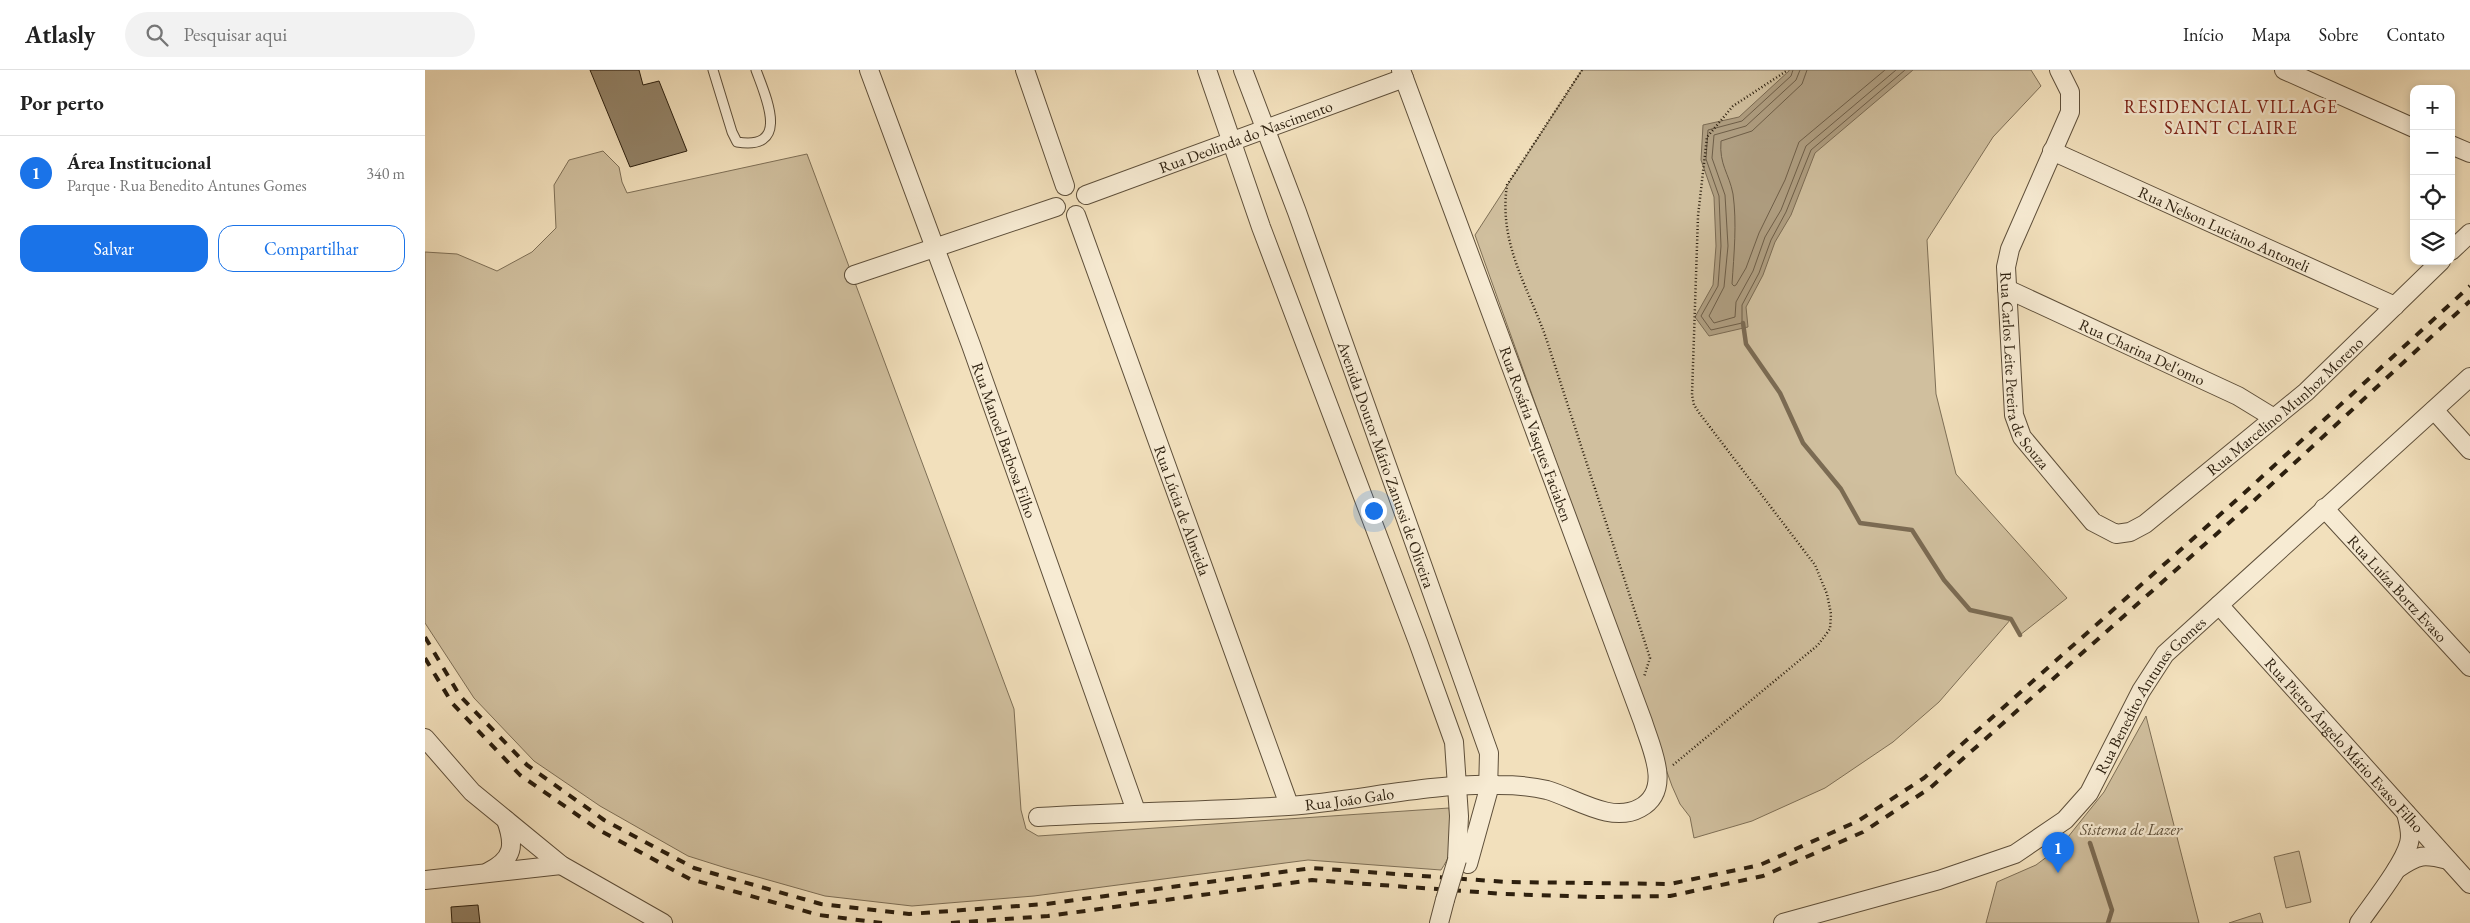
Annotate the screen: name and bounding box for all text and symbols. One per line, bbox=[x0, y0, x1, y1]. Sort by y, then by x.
search box bbox=[125, 12, 475, 57]
text: Atlasly bbox=[25, 19, 95, 50]
icon: search bbox=[143, 21, 171, 49]
text: Pesquisar aqui bbox=[183, 22, 287, 47]
text: Início bbox=[2183, 23, 2224, 46]
text: Mapa bbox=[2252, 23, 2291, 46]
text: Sobre bbox=[2319, 23, 2358, 46]
text: Contato bbox=[2386, 23, 2445, 46]
map controls bbox=[2410, 85, 2455, 265]
button: + bbox=[2410, 85, 2455, 130]
text: Por perto bbox=[20, 89, 104, 116]
street label: Rua Deolinda do Nascimento bbox=[1156, 95, 1335, 178]
district label: RESIDENCIAL VILLAGE SAINT CLAIRE bbox=[2124, 95, 2338, 139]
button: − bbox=[2410, 130, 2455, 175]
text: Área Institucional bbox=[67, 150, 211, 175]
text: 1 bbox=[32, 163, 40, 184]
text: 340 m bbox=[366, 163, 405, 184]
text: Parque · Rua Benedito Antunes Gomes bbox=[67, 175, 307, 196]
button: locate bbox=[2410, 175, 2455, 220]
street label: Rua Nelson Luciano Antoneli bbox=[2135, 181, 2313, 277]
button: layers bbox=[2410, 220, 2455, 265]
button: Salvar bbox=[20, 225, 208, 272]
button: Compartilhar bbox=[218, 225, 405, 272]
street label: Rua Carlos Leite Pereira de Souza bbox=[1996, 271, 2055, 474]
street label: Rua Charina Del'omo bbox=[2076, 313, 2209, 390]
street label: Rua Marcelino Munhoz Moreno bbox=[2202, 332, 2368, 480]
street label: Avenida Doutor Mário Zanussi de Oliveira bbox=[1333, 338, 1440, 591]
street label: Rua Rosária Vasques Faciaben bbox=[1494, 343, 1578, 525]
street label: Rua Manoel Barbosa Filho bbox=[967, 359, 1042, 521]
street label: Rua Lúcia de Almeida bbox=[1150, 442, 1216, 579]
your location bbox=[1361, 498, 1387, 524]
street label: Rua Luíza Bortz Evaso bbox=[2343, 530, 2452, 646]
street label: Rua Benedito Antunes Gomes bbox=[2090, 612, 2210, 778]
street label: Rua Pietro Ângelo Mário Evaso Filho bbox=[2260, 653, 2429, 837]
street label: Rua João Galo bbox=[1304, 782, 1395, 815]
park label: Sistema de Lazer bbox=[2079, 819, 2183, 840]
pin: 1 bbox=[2042, 832, 2074, 873]

